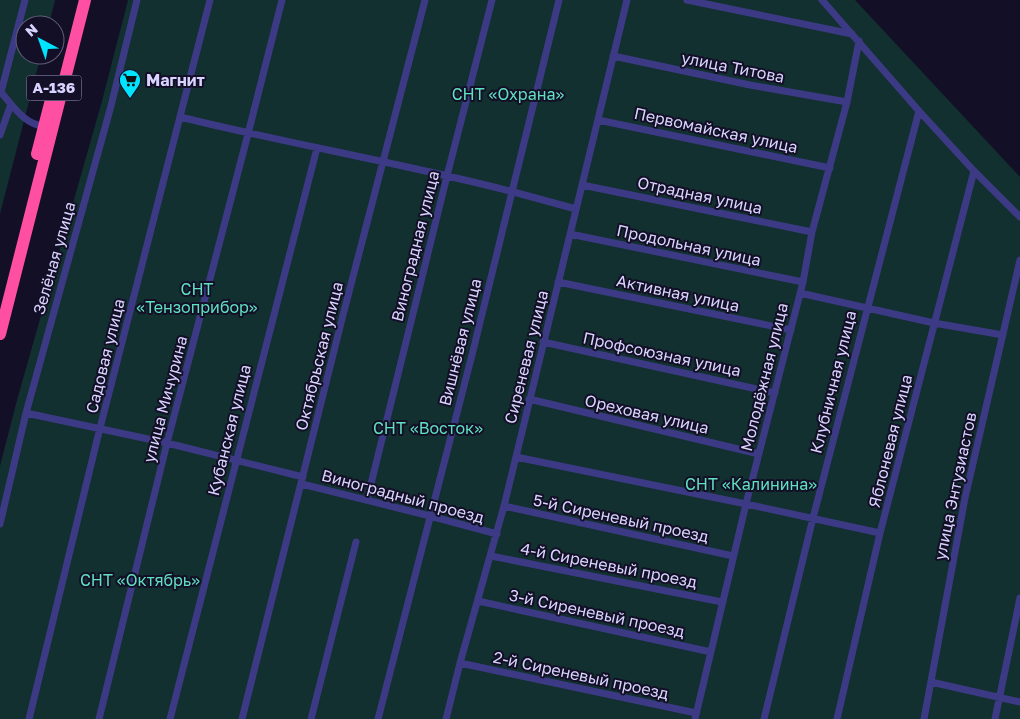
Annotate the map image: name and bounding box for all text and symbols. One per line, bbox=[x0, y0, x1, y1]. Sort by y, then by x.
north arrow bbox=[15, 15, 65, 65]
text: N bbox=[22, 20, 41, 40]
street label: улица Титова bbox=[680, 47, 786, 87]
supermarket icon: Магнит bbox=[118, 68, 142, 99]
place label: Магнит bbox=[146, 70, 205, 90]
road number: А-136 bbox=[27, 76, 82, 100]
park label: СНТ «Охрана» bbox=[452, 84, 565, 104]
street label: Первомайская улица bbox=[632, 103, 800, 157]
street label: Виноградная улица bbox=[387, 169, 443, 323]
street label: Отрадная улица bbox=[636, 172, 764, 218]
street label: Зелёная улица bbox=[28, 199, 80, 317]
street label: Продольная улица bbox=[615, 220, 763, 270]
street label: Активная улица bbox=[615, 270, 741, 316]
street label: Вишнёвая улица bbox=[435, 276, 485, 408]
park label: СНТ «Тензоприбор» bbox=[136, 279, 258, 317]
street label: Октябрьская улица bbox=[291, 280, 347, 432]
street label: Сиреневая улица bbox=[500, 288, 552, 426]
street label: Садовая улица bbox=[81, 297, 129, 415]
street label: Молодёжная улица bbox=[736, 301, 792, 453]
street label: Клубничная улица bbox=[806, 308, 860, 456]
street label: Профсоюзная улица bbox=[581, 327, 743, 381]
street label: улица Мичурина bbox=[138, 333, 192, 465]
street label: Кубанская улица bbox=[203, 362, 255, 498]
street label: Яблоневая улица bbox=[864, 372, 916, 510]
street label: Ореховая улица bbox=[583, 390, 711, 438]
street label: улица Энтузиастов bbox=[930, 410, 980, 562]
park label: СНТ «Восток» bbox=[373, 418, 483, 438]
street label: Виноградный проезд bbox=[320, 465, 487, 527]
park label: СНТ «Калинина» bbox=[685, 474, 817, 494]
street label: 5-й Сиреневый проезд bbox=[531, 490, 711, 546]
street label: 4-й Сиреневый проезд bbox=[519, 538, 699, 592]
park label: СНТ «Октябрь» bbox=[80, 570, 200, 590]
street label: 3-й Сиреневый проезд bbox=[507, 585, 687, 641]
street label: 2-й Сиреневый проезд bbox=[491, 647, 671, 703]

